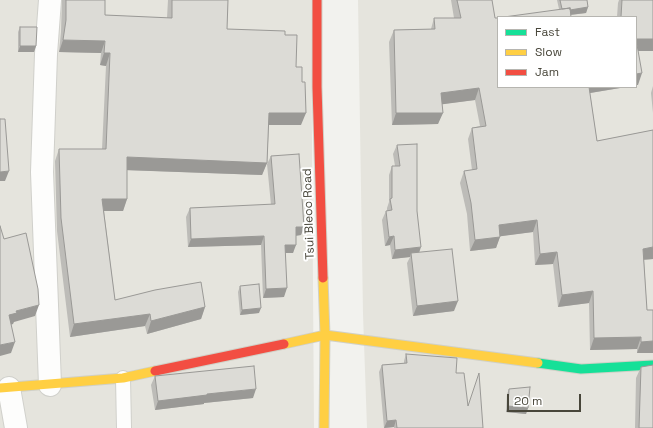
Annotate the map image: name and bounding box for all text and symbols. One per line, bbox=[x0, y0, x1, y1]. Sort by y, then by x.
legend bbox=[497, 16, 637, 88]
text: Fast bbox=[535, 24, 560, 40]
text: Slow bbox=[535, 44, 562, 60]
text: Jam bbox=[535, 64, 559, 80]
street label: Tsui Bleoo Road bbox=[300, 168, 318, 260]
scale bar bbox=[509, 386, 583, 412]
text: 20 m bbox=[514, 393, 542, 409]

